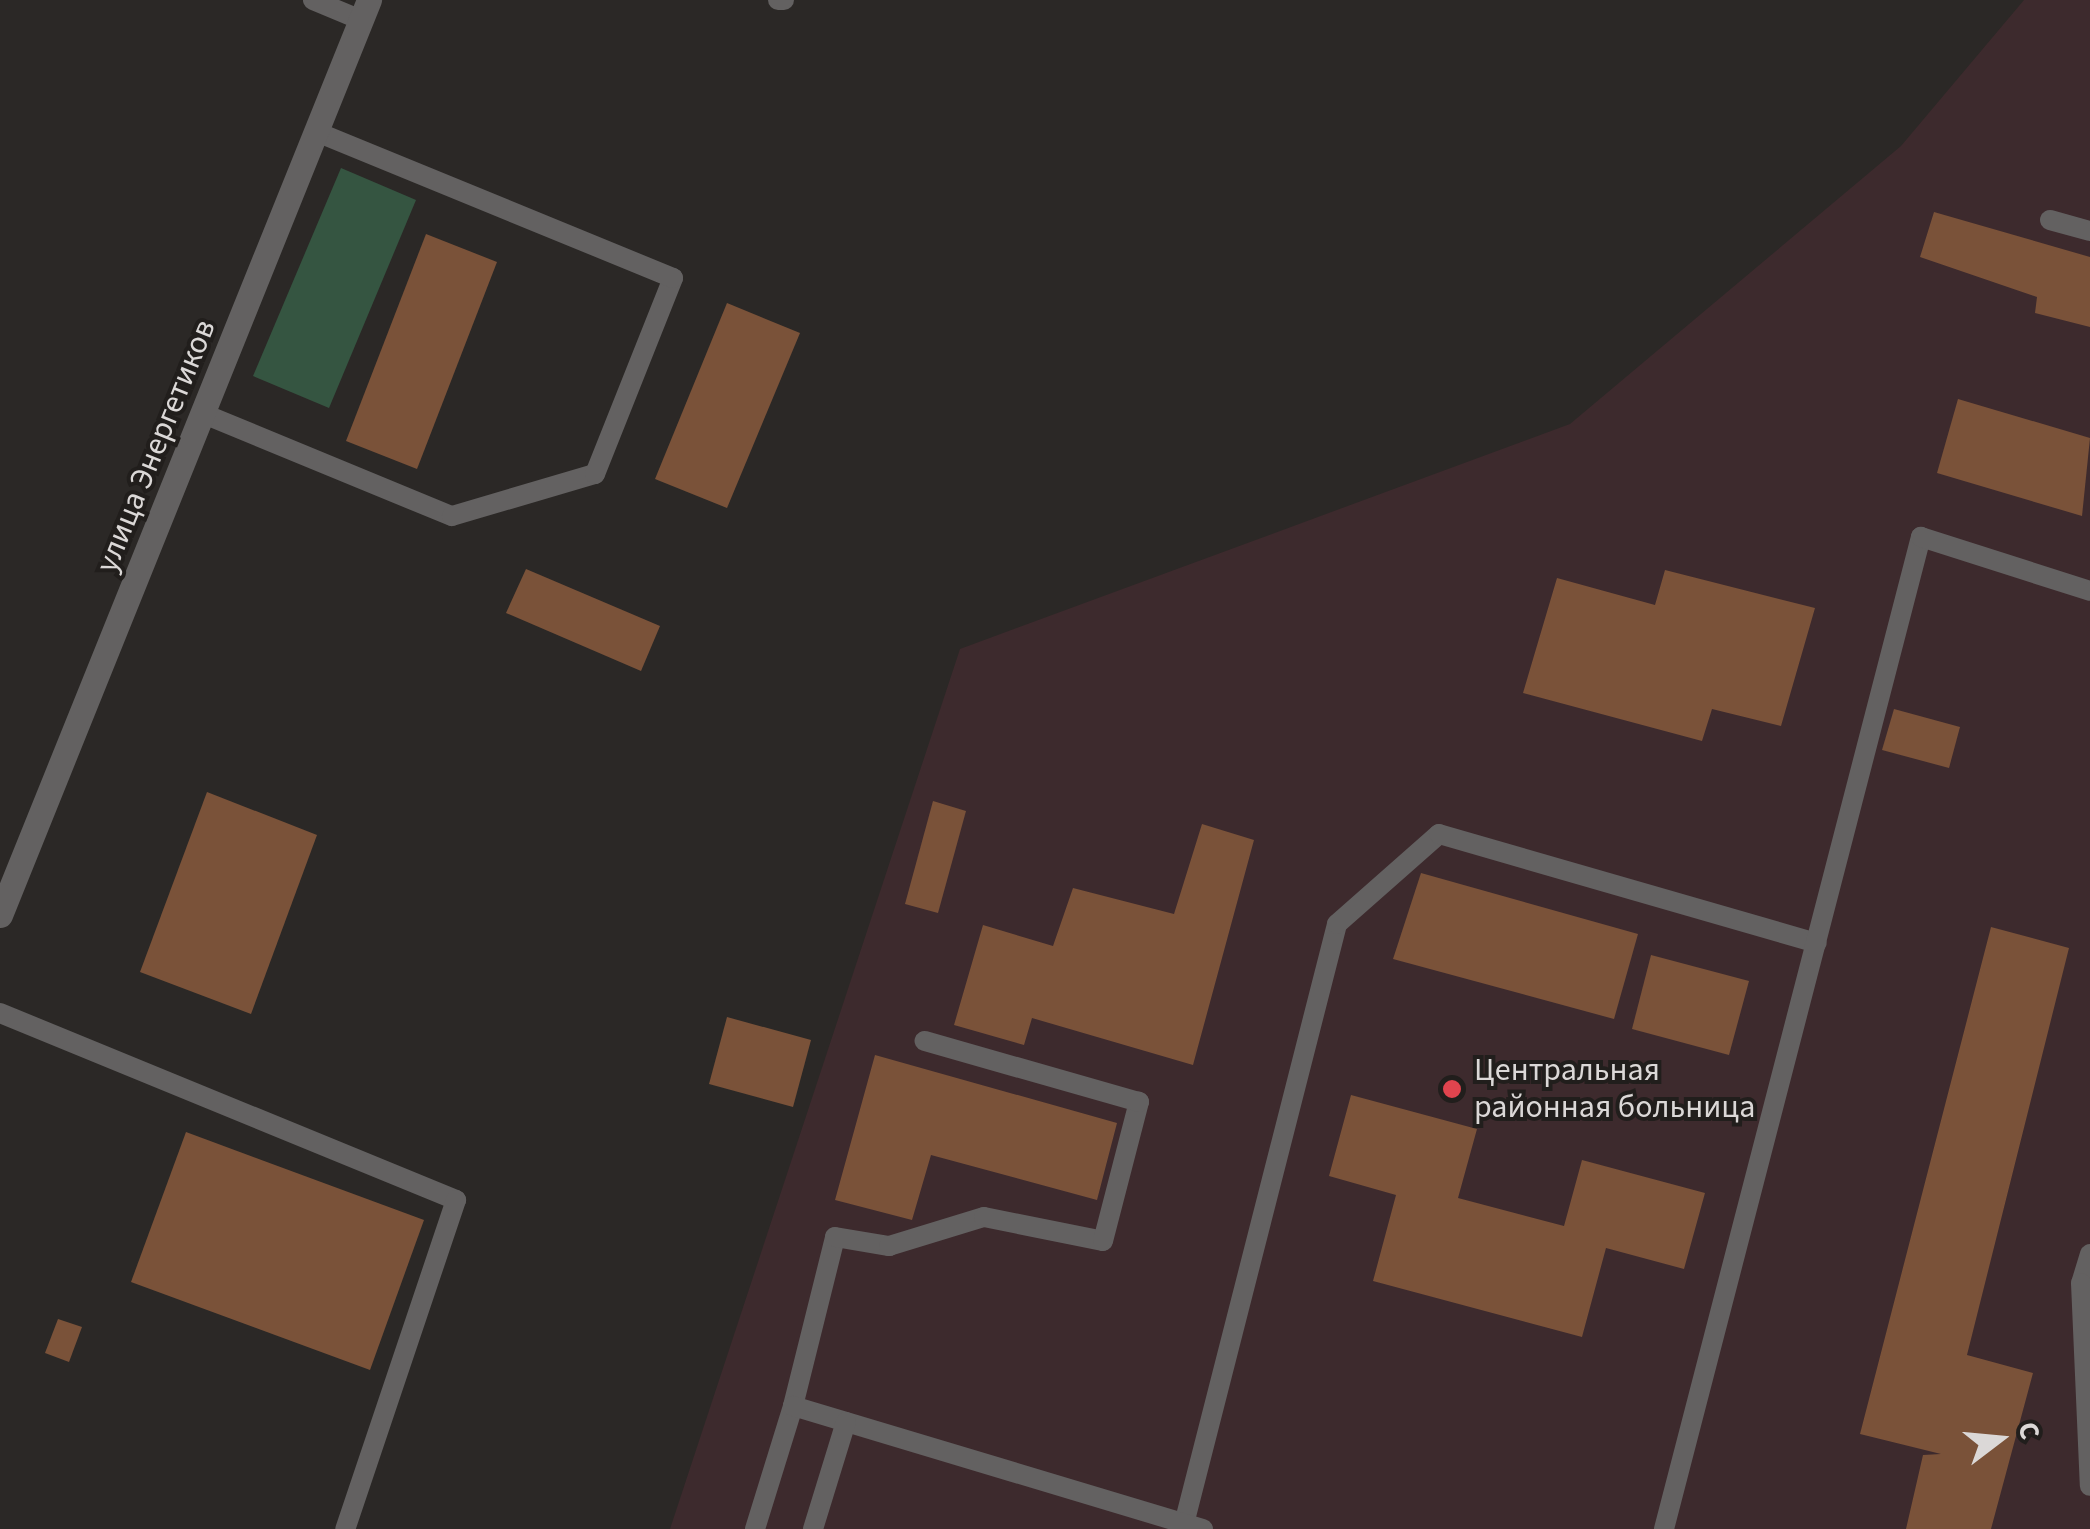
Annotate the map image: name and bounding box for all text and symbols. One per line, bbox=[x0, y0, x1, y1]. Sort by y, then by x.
street label: улица Энергетиков bbox=[88, 314, 224, 578]
place label: Центральная районная больница bbox=[1474, 1052, 1755, 1127]
marker: Центральная районная больница bbox=[1439, 1076, 1465, 1102]
north arrow bbox=[1950, 1389, 2050, 1489]
text: С bbox=[2007, 1417, 2050, 1444]

